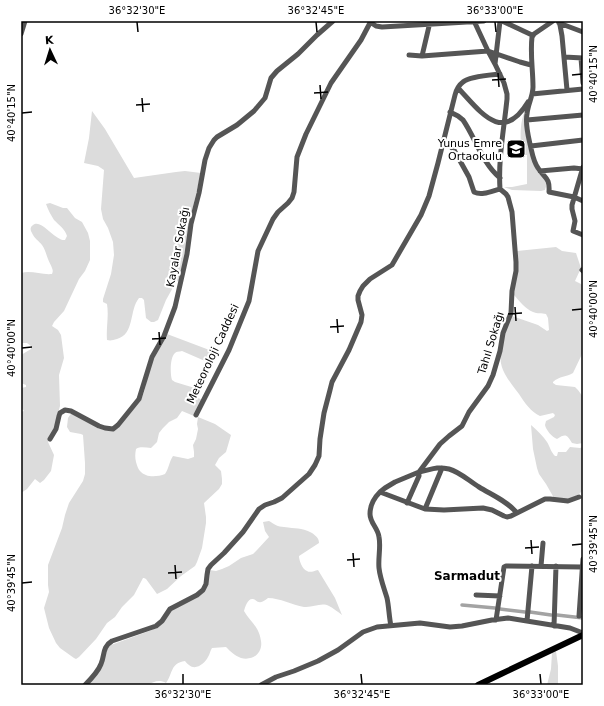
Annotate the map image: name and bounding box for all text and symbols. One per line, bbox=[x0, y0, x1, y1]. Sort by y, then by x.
text: 36°32'30"E bbox=[109, 5, 165, 16]
text: 36°32'45"E bbox=[288, 5, 344, 16]
text: 36°33'00"E bbox=[467, 5, 523, 16]
north arrow bbox=[30, 30, 70, 70]
text: K bbox=[45, 34, 55, 47]
text: 40°40'15"N bbox=[588, 45, 599, 103]
text: 40°40'15"N bbox=[6, 84, 17, 142]
place label: Yunus Emre Ortaokulu bbox=[437, 137, 502, 163]
school or university icon: Yunus Emre Ortaokulu bbox=[505, 138, 527, 160]
street label: Kayalar Sokağı bbox=[164, 206, 192, 288]
text: 40°40'00"N bbox=[588, 280, 599, 338]
street label: Meteoroloji Caddesi bbox=[184, 302, 242, 406]
street label: Tahıl Sokağı bbox=[475, 310, 507, 377]
text: 40°40'00"N bbox=[6, 319, 17, 377]
text: 40°39'45"N bbox=[588, 515, 599, 573]
text: 40°39'45"N bbox=[6, 554, 17, 612]
district label: Sarmadut bbox=[434, 569, 500, 583]
text: 36°32'30"E bbox=[155, 689, 211, 700]
text: 36°32'45"E bbox=[334, 689, 390, 700]
text: 36°33'00"E bbox=[513, 689, 569, 700]

